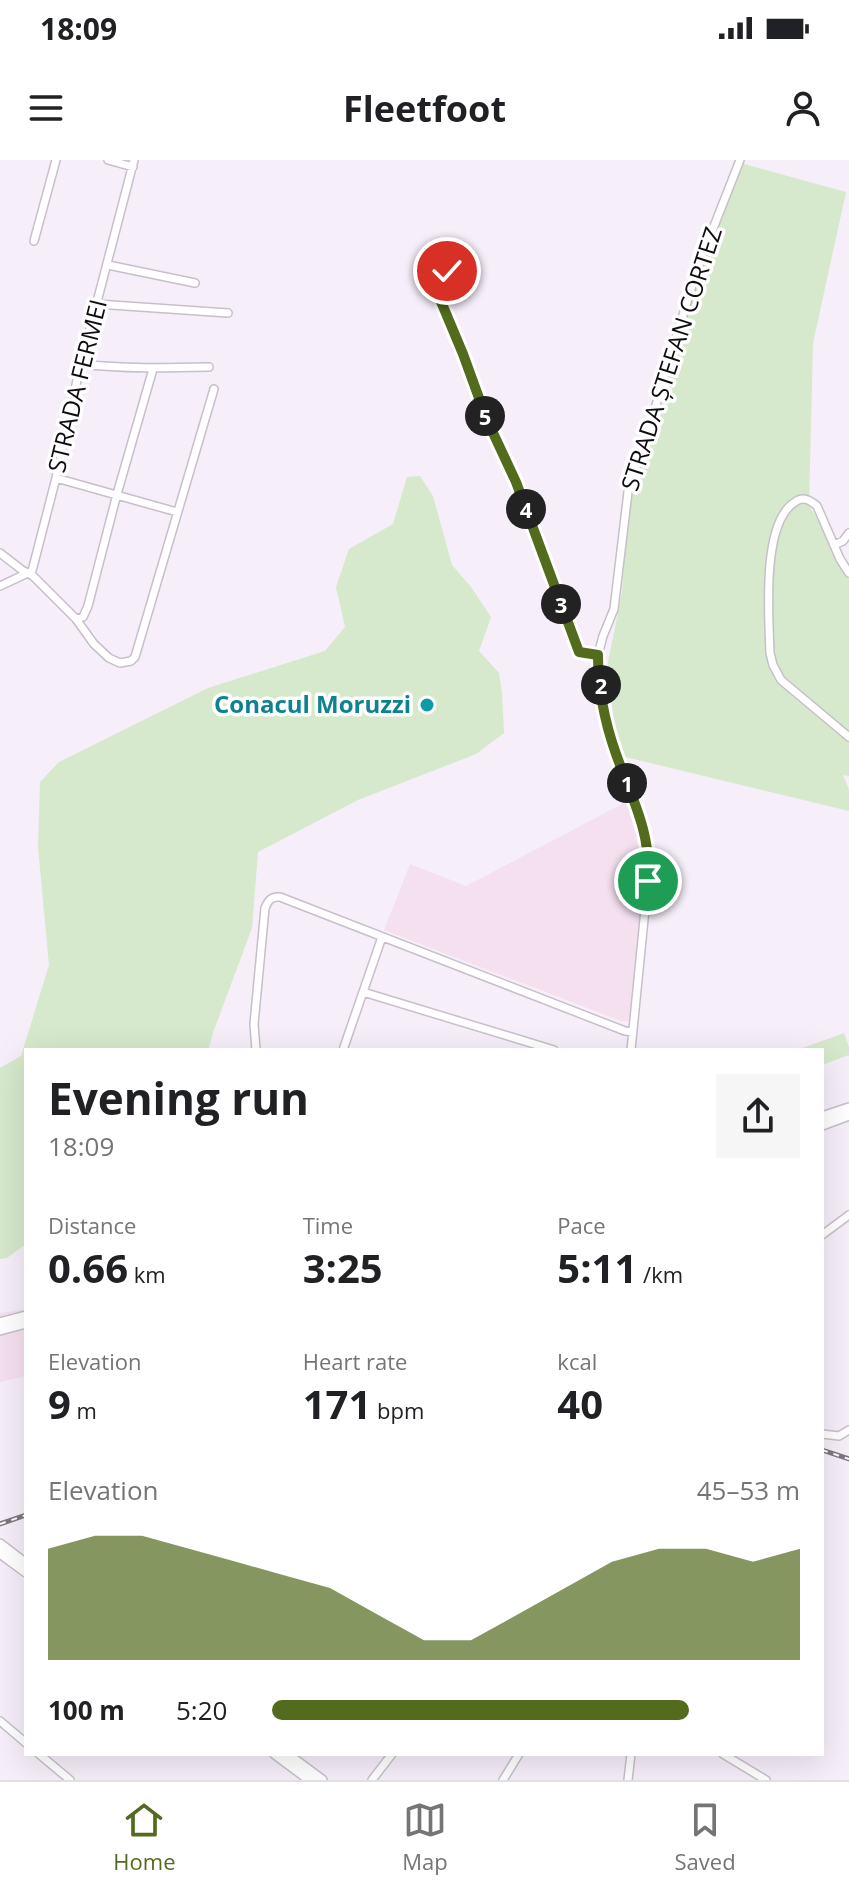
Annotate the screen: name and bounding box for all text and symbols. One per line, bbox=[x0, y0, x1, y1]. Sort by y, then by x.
text: 18:09 bbox=[40, 8, 117, 49]
text: Fleetfoot bbox=[343, 84, 506, 133]
icon: menu bbox=[24, 86, 68, 130]
icon: person bbox=[781, 86, 825, 130]
street label: STRADA ȘTEFAN CORTEZ bbox=[612, 222, 729, 495]
pin bbox=[413, 237, 481, 305]
icon: check bbox=[425, 249, 469, 293]
street label: STRADA FERMEI bbox=[39, 296, 114, 476]
pin: 5 bbox=[465, 396, 505, 436]
text: 5 bbox=[479, 401, 491, 431]
pin: 4 bbox=[506, 489, 546, 529]
text: 4 bbox=[520, 494, 532, 524]
pin: 3 bbox=[541, 584, 581, 624]
text: 3 bbox=[555, 589, 567, 619]
pin: 2 bbox=[581, 665, 621, 705]
text: 2 bbox=[595, 670, 607, 700]
place label: Conacul Moruzzi bbox=[214, 687, 411, 720]
marker: Conacul Moruzzi bbox=[418, 696, 436, 714]
pin: 1 bbox=[607, 763, 647, 803]
text: 1 bbox=[621, 768, 633, 798]
pin bbox=[614, 847, 682, 915]
icon: arrive bbox=[626, 859, 670, 903]
text: Evening run bbox=[48, 1068, 309, 1128]
button: share bbox=[716, 1074, 800, 1158]
text: 18:09 bbox=[48, 1128, 114, 1164]
text: Distance bbox=[48, 1210, 136, 1240]
text: Time bbox=[303, 1210, 353, 1240]
text: Pace bbox=[557, 1210, 606, 1240]
text: 0.66 bbox=[48, 1240, 128, 1295]
text: 3:25 bbox=[303, 1240, 383, 1295]
text: 5:11 bbox=[557, 1240, 637, 1295]
text: km bbox=[128, 1259, 166, 1289]
text: /km bbox=[637, 1259, 683, 1289]
text: Elevation bbox=[48, 1346, 141, 1376]
text: Heart rate bbox=[303, 1346, 407, 1376]
text: kcal bbox=[557, 1346, 597, 1376]
text: 9 bbox=[48, 1376, 71, 1431]
text: 171 bbox=[303, 1376, 371, 1431]
text: 40 bbox=[557, 1376, 603, 1431]
text: m bbox=[71, 1395, 97, 1425]
text: bpm bbox=[371, 1395, 424, 1425]
text: Elevation bbox=[48, 1472, 158, 1508]
text: 45–53 m bbox=[697, 1472, 800, 1508]
text: 100 m bbox=[48, 1692, 125, 1728]
text: 5:20 bbox=[176, 1692, 227, 1728]
tab: Home bbox=[113, 1798, 176, 1876]
tab: Map bbox=[402, 1798, 448, 1876]
tab: Saved bbox=[675, 1798, 736, 1876]

